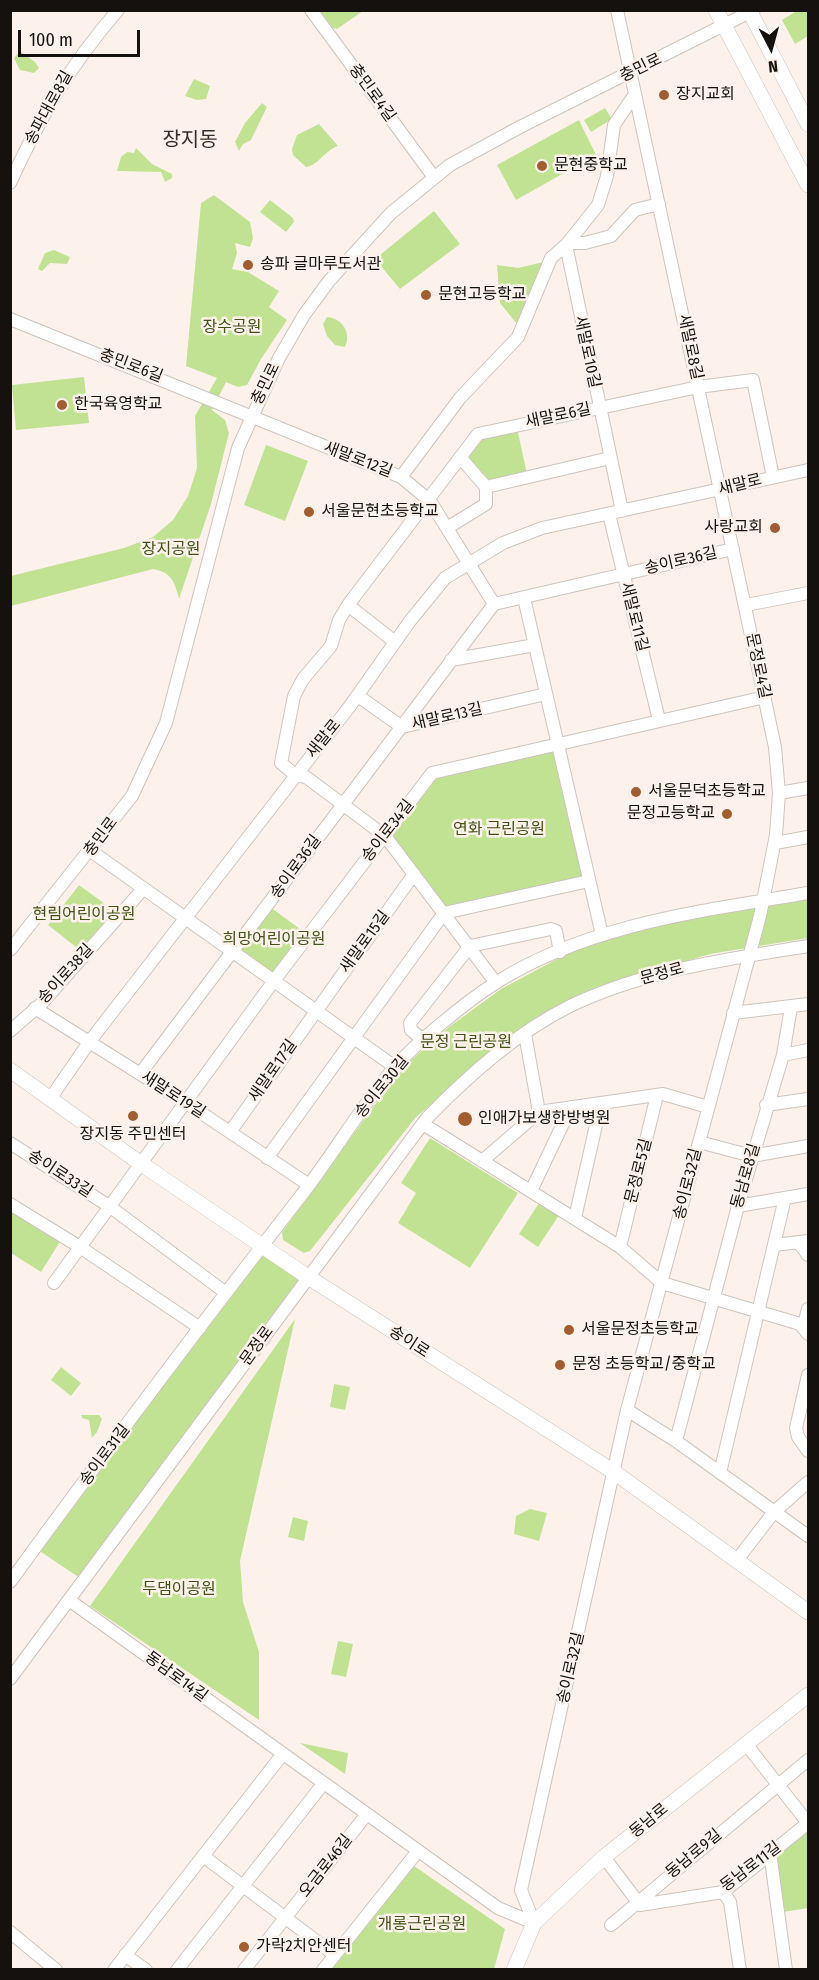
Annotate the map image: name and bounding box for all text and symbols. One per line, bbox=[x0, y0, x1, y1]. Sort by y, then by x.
scale bar bbox=[21, 18, 142, 56]
north arrow bbox=[741, 18, 801, 78]
text: 100 m bbox=[29, 29, 73, 51]
street label: 충민로 bbox=[617, 50, 665, 86]
text: N bbox=[767, 56, 779, 76]
street label: 충민로4길 bbox=[345, 60, 399, 126]
street label: 송파대로8길 bbox=[21, 68, 77, 148]
place label: 장지교회 bbox=[676, 85, 735, 105]
marker: 장지교회 bbox=[657, 88, 671, 102]
district label: 장지동 bbox=[162, 128, 218, 152]
place label: 문현중학교 bbox=[554, 156, 628, 176]
marker: 문현중학교 bbox=[535, 159, 549, 173]
place label: 송파 글마루도서관 bbox=[260, 255, 382, 275]
marker: 송파 글마루도서관 bbox=[241, 258, 255, 272]
place label: 문현고등학교 bbox=[438, 285, 526, 305]
marker: 문현고등학교 bbox=[419, 288, 433, 302]
street label: 새말로8길 bbox=[674, 312, 706, 382]
street label: 새말로10길 bbox=[570, 314, 604, 390]
park label: 장수공원 bbox=[203, 318, 261, 338]
street label: 충민로6길 bbox=[96, 345, 166, 387]
street label: 충민로 bbox=[248, 360, 284, 408]
place label: 한국육영학교 bbox=[74, 395, 162, 415]
marker: 한국육영학교 bbox=[55, 398, 69, 412]
street label: 새말로6길 bbox=[523, 400, 593, 432]
street label: 새말로12길 bbox=[321, 438, 395, 482]
street label: 새말로 bbox=[716, 470, 764, 500]
place label: 서울문현초등학교 bbox=[321, 502, 439, 522]
marker: 서울문현초등학교 bbox=[302, 505, 316, 519]
place label: 사랑교회 bbox=[704, 518, 763, 538]
marker: 사랑교회 bbox=[768, 521, 782, 535]
park label: 장지공원 bbox=[142, 540, 200, 560]
street label: 송이로36길 bbox=[643, 543, 719, 579]
street label: 새말로11길 bbox=[616, 580, 652, 654]
street label: 문정로4길 bbox=[742, 631, 774, 701]
street label: 새말로13길 bbox=[410, 700, 484, 734]
street label: 새말로 bbox=[303, 716, 345, 762]
place label: 서울문덕초등학교 bbox=[648, 782, 766, 802]
marker: 서울문덕초등학교 bbox=[629, 785, 643, 799]
street label: 송이로34길 bbox=[358, 796, 418, 866]
place label: 문정고등학교 bbox=[627, 804, 715, 824]
marker: 문정고등학교 bbox=[720, 807, 734, 821]
street label: 충민로 bbox=[80, 814, 122, 860]
park label: 연화 근린공원 bbox=[453, 820, 545, 840]
street label: 송이로36길 bbox=[266, 831, 326, 903]
park label: 현림어린이공원 bbox=[32, 905, 136, 925]
street label: 새말로15길 bbox=[336, 907, 394, 977]
park label: 희망어린이공원 bbox=[222, 930, 326, 950]
street label: 송이로38길 bbox=[34, 940, 98, 1008]
street label: 문정로 bbox=[638, 959, 686, 989]
park label: 문정 근린공원 bbox=[420, 1033, 512, 1053]
street label: 새말로17길 bbox=[245, 1036, 301, 1106]
street label: 송이로30길 bbox=[351, 1052, 413, 1122]
street label: 새말로19길 bbox=[137, 1067, 209, 1123]
marker: 장지동 주민센터 bbox=[126, 1109, 140, 1123]
place label: 인애가보생한방병원 bbox=[478, 1109, 610, 1129]
marker: 인애가보생한방병원 bbox=[456, 1110, 474, 1128]
place label: 장지동 주민센터 bbox=[80, 1125, 186, 1145]
street label: 문정로5길 bbox=[622, 1137, 656, 1205]
street label: 동남로8길 bbox=[728, 1141, 764, 1211]
street label: 송이로33길 bbox=[24, 1146, 96, 1202]
street label: 송이로32길 bbox=[670, 1146, 706, 1222]
place label: 서울문정초등학교 bbox=[581, 1320, 699, 1340]
street label: 문정로 bbox=[236, 1322, 278, 1370]
street label: 송이로 bbox=[385, 1322, 433, 1362]
marker: 서울문정초등학교 bbox=[562, 1323, 576, 1337]
place label: 문정 초등학교/중학교 bbox=[572, 1355, 716, 1375]
marker: 문정 초등학교/중학교 bbox=[553, 1358, 567, 1372]
street label: 송이로31길 bbox=[76, 1420, 134, 1490]
park label: 두댐이공원 bbox=[142, 1580, 216, 1600]
street label: 송이로32길 bbox=[553, 1630, 589, 1706]
street label: 동남로14길 bbox=[141, 1648, 211, 1706]
street label: 동남로 bbox=[626, 1800, 672, 1842]
street label: 동남로9길 bbox=[662, 1825, 726, 1883]
street label: 오금로46길 bbox=[295, 1831, 357, 1901]
street label: 동남로11길 bbox=[717, 1838, 785, 1896]
park label: 개롱근린공원 bbox=[378, 1915, 466, 1935]
place label: 가락2치안센터 bbox=[256, 1937, 351, 1957]
marker: 가락2치안센터 bbox=[237, 1940, 251, 1954]

